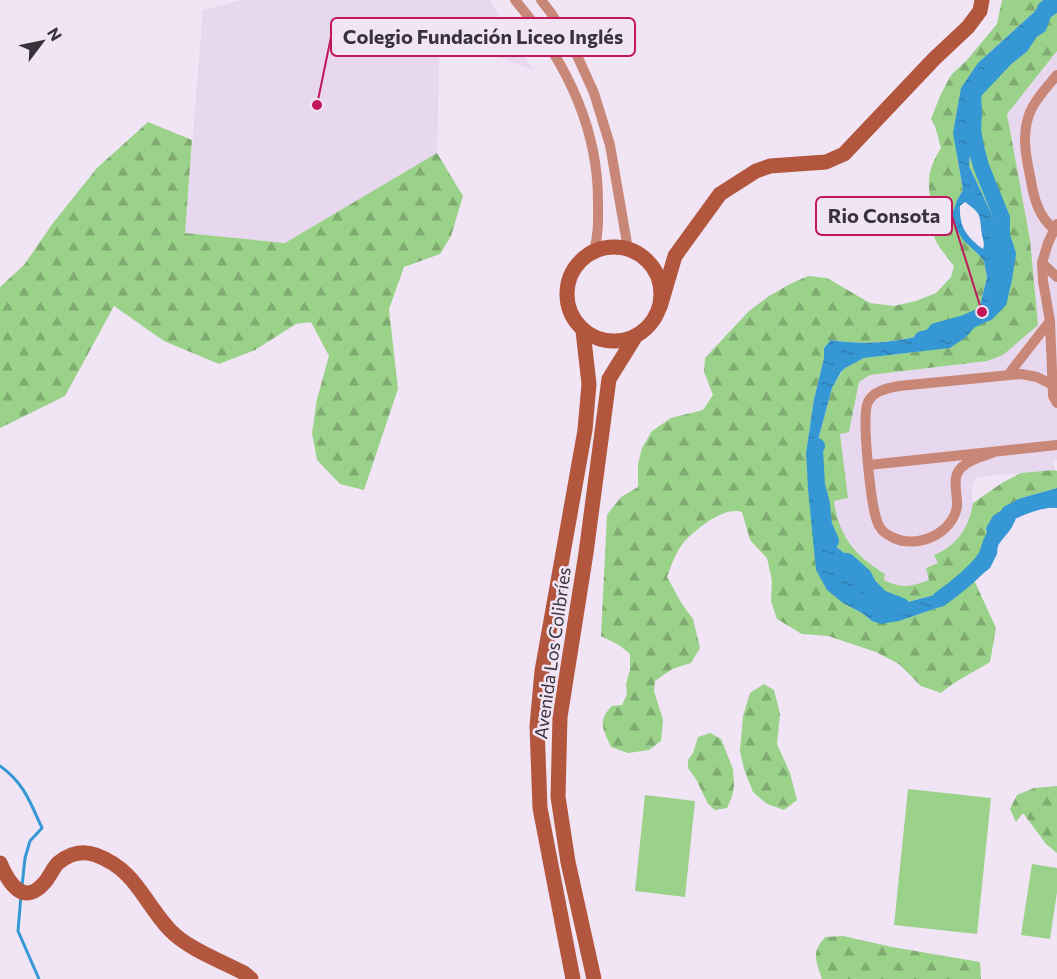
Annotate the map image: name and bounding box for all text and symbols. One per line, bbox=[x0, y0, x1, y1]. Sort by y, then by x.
north arrow bbox=[12, 12, 72, 72]
callout: Colegio Fundación Liceo Inglés bbox=[331, 18, 635, 56]
text: N bbox=[44, 24, 66, 44]
text: Colegio Fundación Liceo Inglés bbox=[343, 24, 623, 48]
callout: Rio Consota bbox=[816, 197, 952, 235]
text: Rio Consota bbox=[828, 203, 940, 227]
street label: Avenida Los Colibríes bbox=[529, 566, 575, 740]

